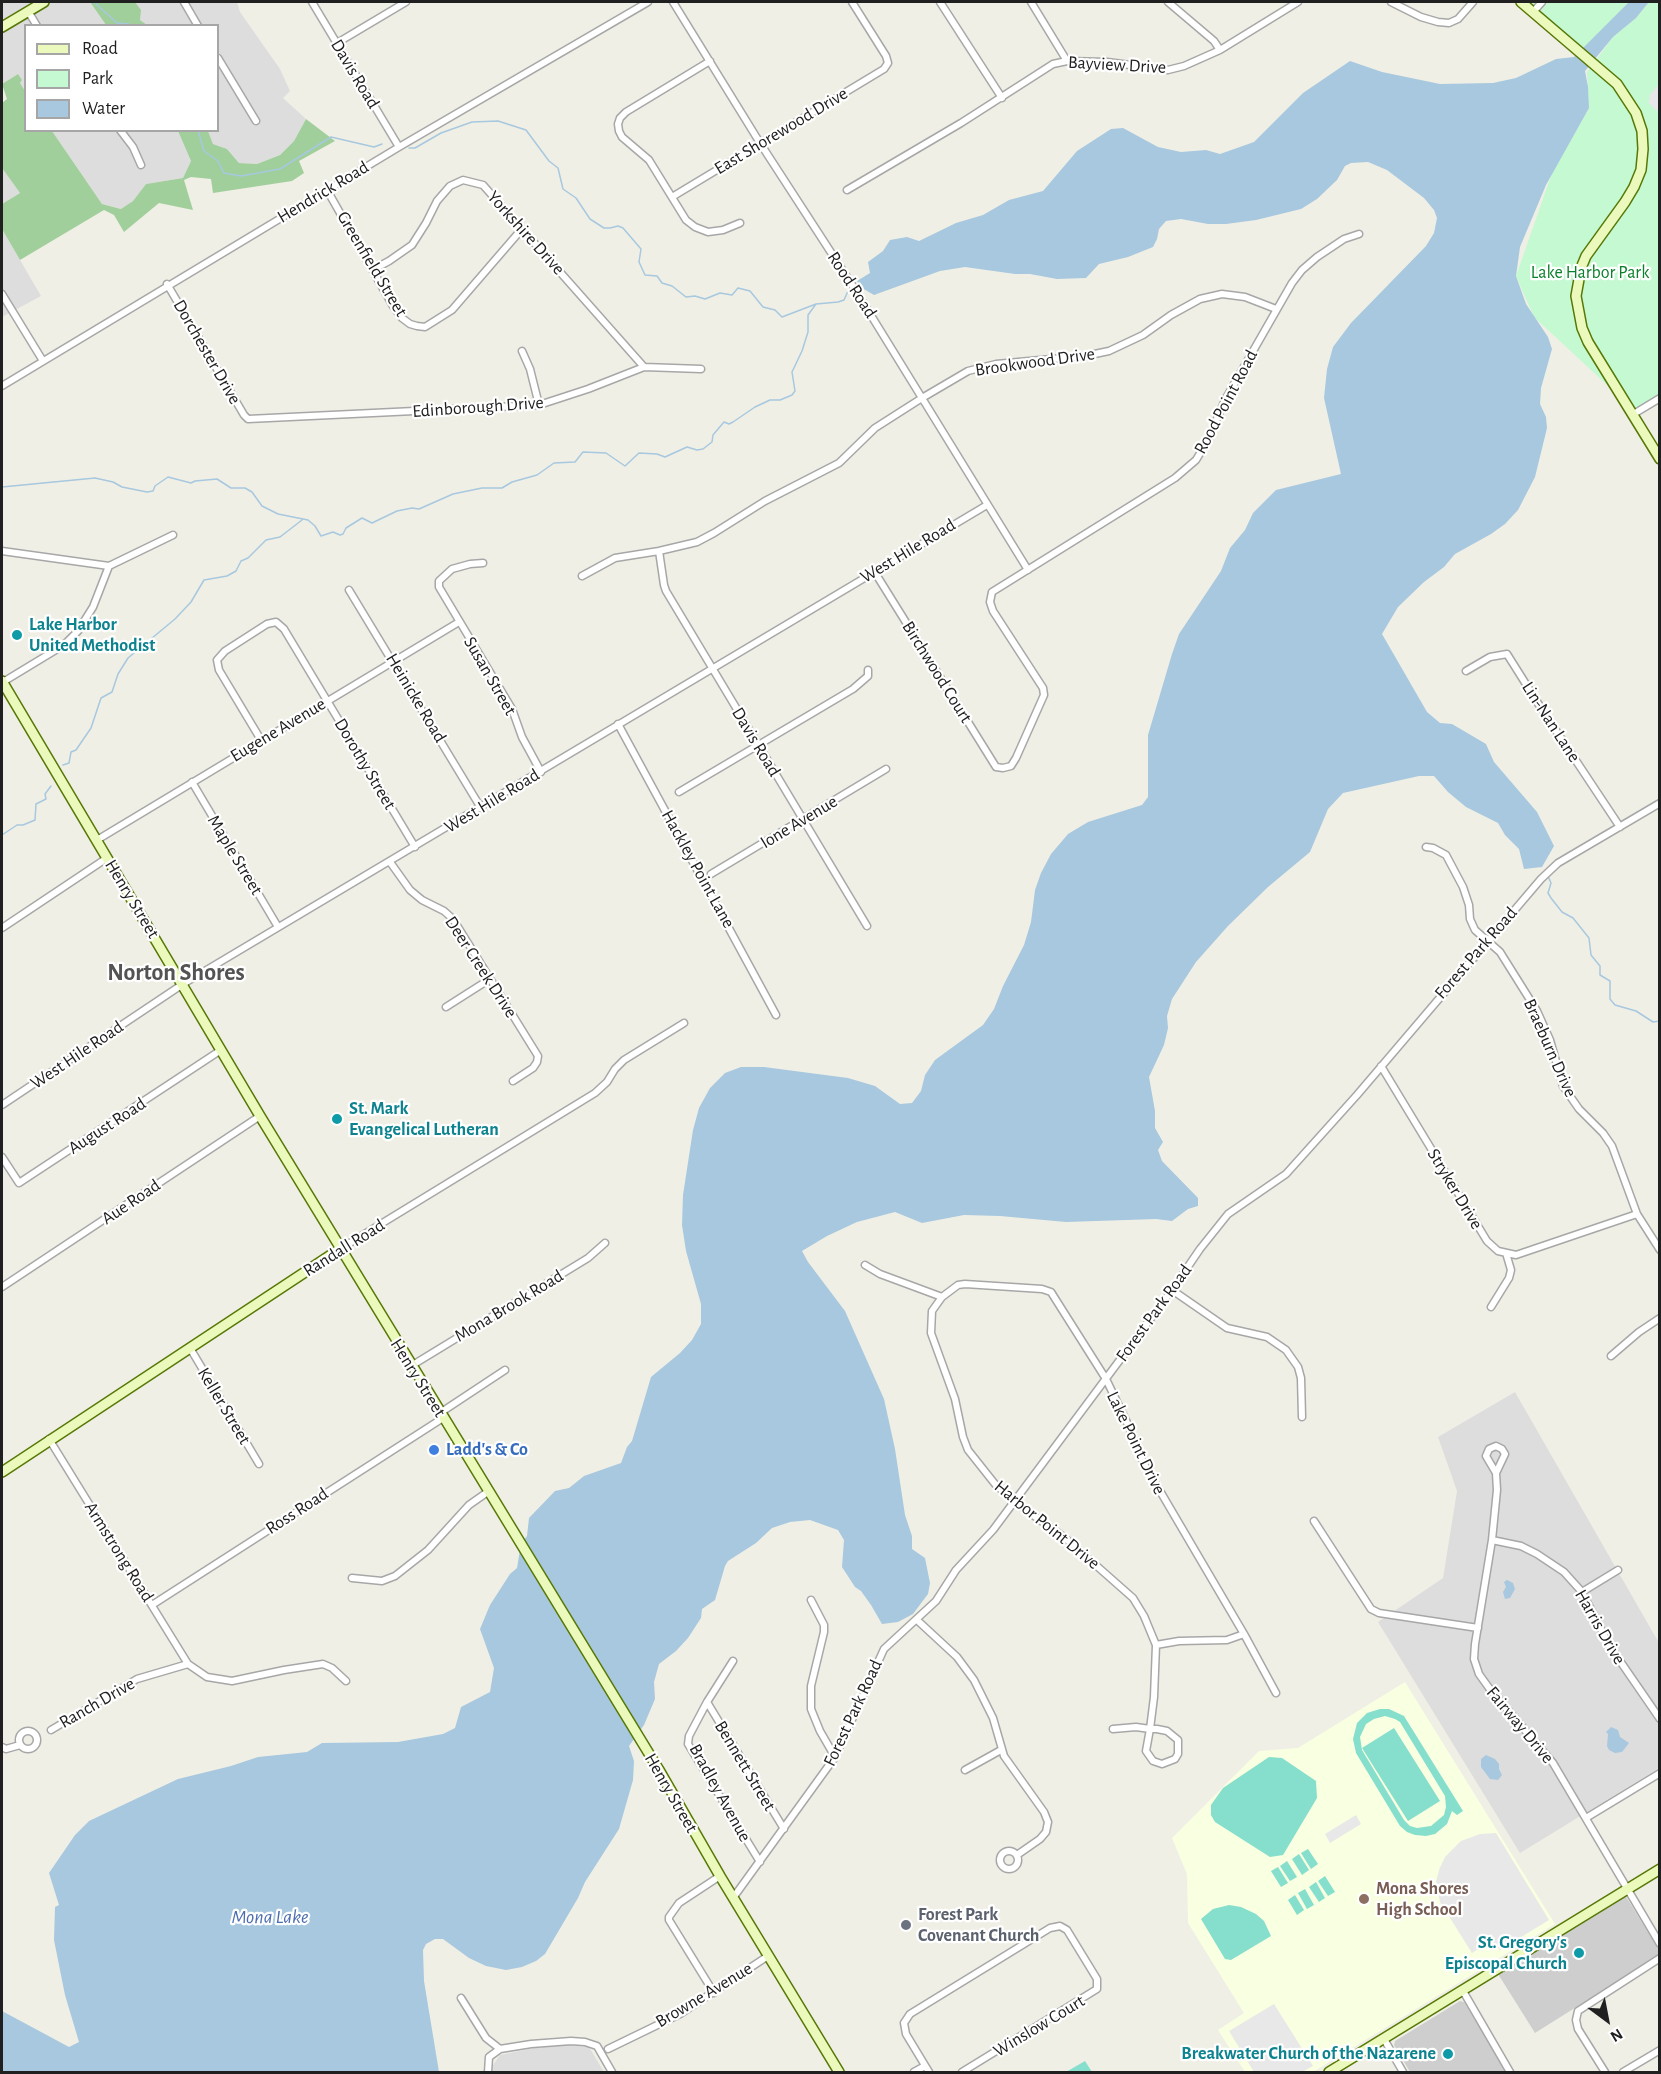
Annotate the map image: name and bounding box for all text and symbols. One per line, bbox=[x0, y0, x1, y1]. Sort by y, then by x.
legend bbox=[24, 24, 219, 132]
street label: Davis Road bbox=[326, 35, 384, 113]
text: Road bbox=[82, 40, 118, 58]
street label: Bayview Drive bbox=[1067, 52, 1167, 78]
text: Park bbox=[82, 70, 113, 88]
street label: East Shorewood Drive bbox=[710, 83, 852, 179]
text: Water bbox=[82, 100, 125, 118]
street label: Hendrick Road bbox=[273, 156, 373, 228]
street label: Yorkshire Drive bbox=[483, 186, 569, 280]
street label: Greenfield Street bbox=[332, 207, 412, 321]
street label: Rood Road bbox=[822, 248, 882, 322]
park label: Lake Harbor Park bbox=[1531, 262, 1649, 284]
street label: Dorchester Drive bbox=[168, 296, 246, 408]
street label: Brookwood Drive bbox=[974, 343, 1096, 381]
street label: Rood Point Road bbox=[1189, 346, 1263, 458]
street label: Edinborough Drive bbox=[412, 392, 544, 422]
street label: West Hile Road bbox=[857, 514, 959, 588]
place label: Lake Harbor United Methodist bbox=[29, 614, 155, 656]
street label: Birchwood Court bbox=[897, 617, 977, 727]
marker: Lake Harbor United Methodist bbox=[10, 628, 24, 642]
street label: Susan Street bbox=[459, 633, 521, 719]
street label: Heinicke Road bbox=[381, 650, 451, 746]
street label: Lin-Nan Lane bbox=[1517, 678, 1585, 766]
street label: Eugene Avenue bbox=[226, 693, 330, 767]
street label: Davis Road bbox=[727, 703, 785, 781]
street label: Dorothy Street bbox=[329, 714, 401, 814]
street label: West Hile Road bbox=[441, 764, 543, 838]
street label: Ione Avenue bbox=[757, 791, 841, 853]
street label: Hackley Point Lane bbox=[657, 806, 739, 932]
street label: Maple Street bbox=[203, 811, 267, 899]
street label: Henry Street bbox=[100, 856, 164, 942]
street label: Forest Park Road bbox=[1430, 902, 1522, 1004]
street label: Deer Creek Drive bbox=[440, 912, 522, 1022]
district label: Norton Shores bbox=[107, 959, 245, 987]
street label: Braeburn Drive bbox=[1519, 995, 1581, 1101]
street label: West Hile Road bbox=[27, 1016, 127, 1094]
street label: August Road bbox=[64, 1093, 150, 1159]
place label: St. Mark Evangelical Lutheran bbox=[349, 1098, 499, 1140]
marker: St. Mark Evangelical Lutheran bbox=[330, 1112, 344, 1126]
street label: Stryker Drive bbox=[1422, 1145, 1488, 1233]
street label: Aue Road bbox=[97, 1175, 165, 1229]
street label: Randall Road bbox=[299, 1214, 389, 1282]
street label: Forest Park Road bbox=[1111, 1260, 1197, 1366]
street label: Mona Brook Road bbox=[451, 1265, 567, 1347]
street label: Henry Street bbox=[385, 1335, 451, 1421]
street label: Keller Street bbox=[193, 1364, 255, 1448]
street label: Lake Point Drive bbox=[1102, 1388, 1170, 1498]
place label: Ladd's & Co bbox=[446, 1439, 528, 1461]
marker: Ladd's & Co bbox=[427, 1443, 441, 1457]
street label: Harbor Point Drive bbox=[990, 1476, 1104, 1574]
street label: Ross Road bbox=[262, 1483, 332, 1539]
street label: Armstrong Road bbox=[80, 1498, 158, 1606]
street label: Harris Drive bbox=[1570, 1586, 1630, 1668]
street label: Forest Park Road bbox=[819, 1656, 887, 1770]
street label: Ranch Drive bbox=[55, 1673, 139, 1733]
street label: Fairway Drive bbox=[1482, 1682, 1558, 1768]
street label: Bennett Street bbox=[710, 1717, 780, 1815]
street label: Bradley Avenue bbox=[684, 1740, 756, 1846]
street label: Henry Street bbox=[640, 1749, 702, 1837]
place label: Mona Shores High School bbox=[1376, 1878, 1469, 1920]
marker: Mona Shores High School bbox=[1357, 1892, 1371, 1906]
place label: Forest Park Covenant Church bbox=[918, 1904, 1039, 1946]
water label: Mona Lake bbox=[231, 1905, 309, 1929]
marker: Forest Park Covenant Church bbox=[899, 1918, 913, 1932]
place label: St. Gregory's Episcopal Church bbox=[1445, 1932, 1567, 1974]
marker: St. Gregory's Episcopal Church bbox=[1572, 1946, 1586, 1960]
street label: Browne Avenue bbox=[652, 1958, 756, 2032]
street label: Winslow Court bbox=[989, 1990, 1089, 2062]
north arrow bbox=[1577, 1990, 1637, 2050]
text: N bbox=[1608, 2026, 1625, 2045]
place label: Breakwater Church of the Nazarene bbox=[1181, 2043, 1436, 2065]
marker: Breakwater Church of the Nazarene bbox=[1441, 2047, 1455, 2061]

